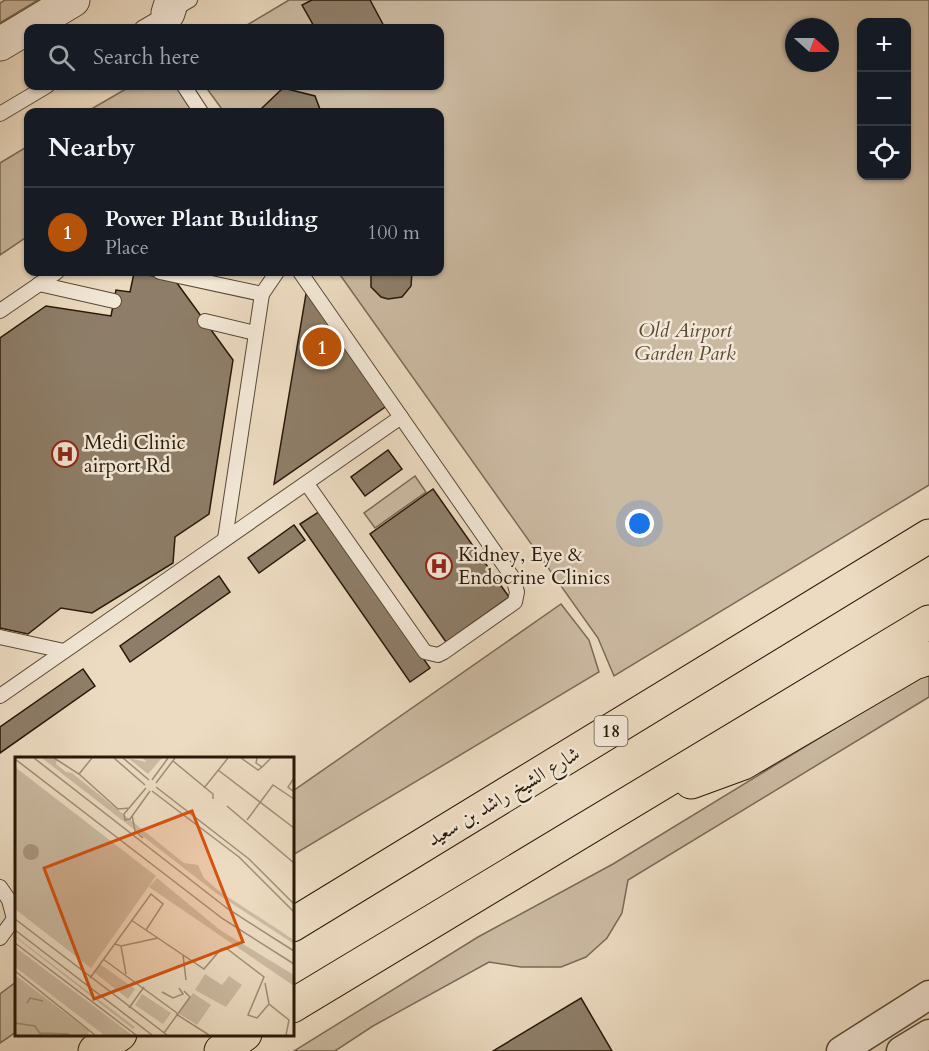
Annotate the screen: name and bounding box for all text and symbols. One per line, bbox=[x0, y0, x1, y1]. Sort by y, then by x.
north arrow bbox=[785, 18, 839, 72]
map controls bbox=[857, 18, 911, 180]
button: + bbox=[857, 18, 911, 72]
search box bbox=[24, 24, 444, 90]
icon: search bbox=[45, 41, 78, 74]
text: Search here bbox=[93, 42, 200, 72]
button: − bbox=[857, 72, 911, 126]
button: locate bbox=[857, 126, 911, 180]
text: Nearby bbox=[48, 130, 136, 165]
text: Power Plant Building bbox=[105, 204, 318, 234]
text: 1 bbox=[62, 219, 73, 246]
text: 100 m bbox=[367, 219, 420, 246]
text: Place bbox=[105, 234, 149, 261]
park label: Old Airport Garden Park bbox=[634, 317, 736, 367]
pin: 1 bbox=[302, 324, 342, 370]
place label: Medi Clinic airport Rd bbox=[84, 429, 186, 479]
hospital icon: Medi Clinic airport Rd bbox=[50, 439, 80, 469]
your location bbox=[625, 509, 654, 538]
place label: Kidney, Eye & Endocrine Clinics bbox=[458, 541, 610, 591]
hospital icon: Kidney, Eye & Endocrine Clinics bbox=[424, 551, 454, 581]
road number: 18 bbox=[594, 716, 628, 746]
street label: شارع الشيخ راشد بن سعيد bbox=[422, 740, 587, 856]
inset map bbox=[15, 757, 294, 1036]

